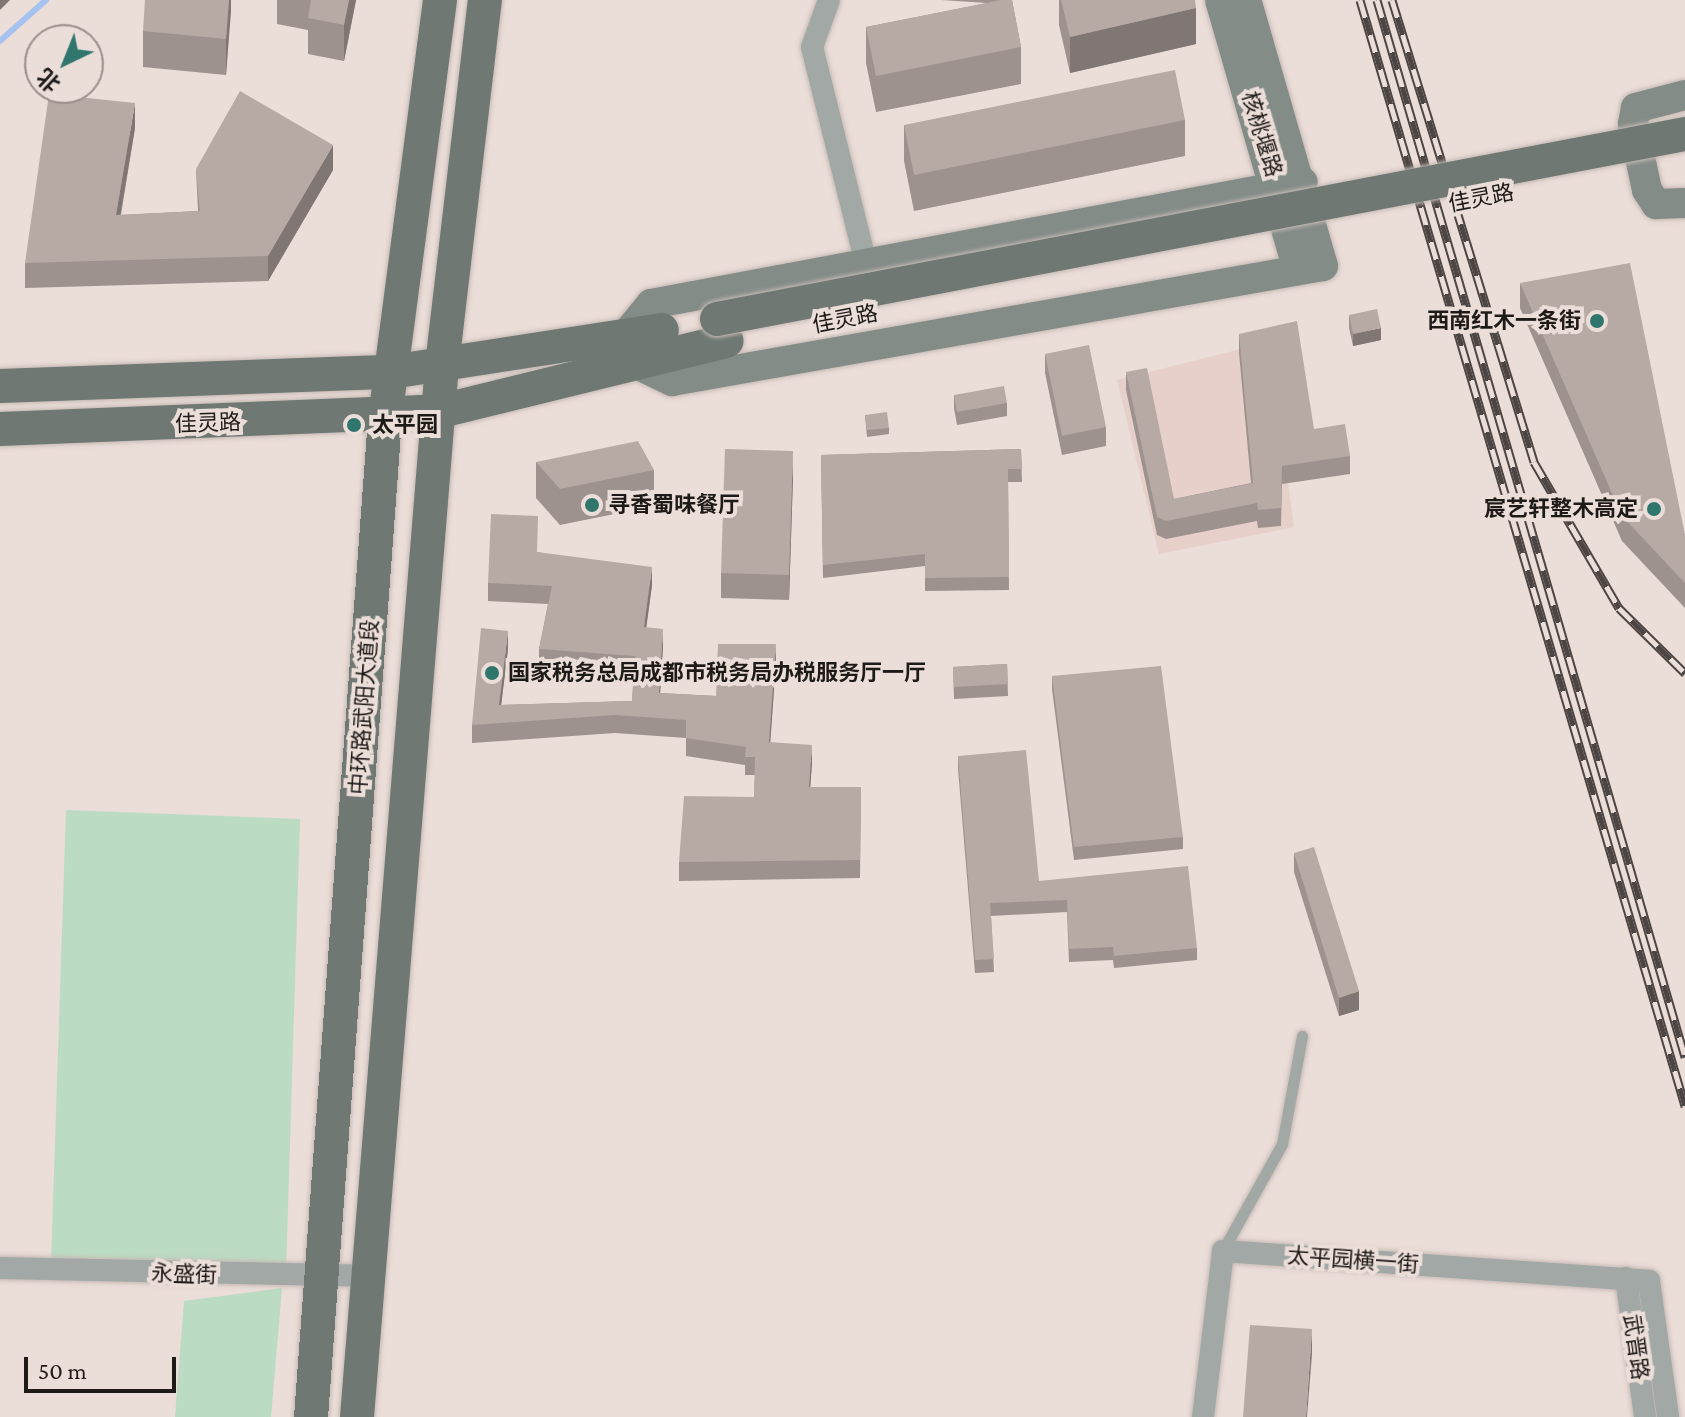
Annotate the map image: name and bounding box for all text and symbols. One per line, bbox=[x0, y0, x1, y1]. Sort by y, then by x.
north arrow bbox=[24, 24, 104, 104]
text: 北 bbox=[32, 64, 65, 97]
street label: 核桃堰路 bbox=[1237, 88, 1287, 180]
street label: 佳灵路 bbox=[1446, 179, 1516, 217]
street label: 佳灵路 bbox=[810, 300, 880, 338]
place label: 西南红木一条街 bbox=[1427, 308, 1581, 334]
marker: 西南红木一条街 bbox=[1588, 312, 1606, 330]
street label: 佳灵路 bbox=[175, 409, 241, 437]
place label: 太平园 bbox=[372, 412, 438, 438]
marker: 太平园 bbox=[343, 414, 365, 436]
place label: 寻香蜀味餐厅 bbox=[608, 492, 740, 518]
marker: 寻香蜀味餐厅 bbox=[583, 496, 601, 514]
place label: 宸艺轩整木高定 bbox=[1484, 496, 1638, 522]
marker: 宸艺轩整木高定 bbox=[1645, 500, 1663, 518]
street label: 中环路武阳大道段 bbox=[345, 618, 383, 796]
place label: 国家税务总局成都市税务局办税服务厅一厅 bbox=[508, 660, 926, 686]
marker: 国家税务总局成都市税务局办税服务厅一厅 bbox=[483, 664, 501, 682]
street label: 太平园横一街 bbox=[1286, 1242, 1420, 1278]
street label: 永盛街 bbox=[151, 1260, 217, 1288]
street label: 武晋路 bbox=[1618, 1312, 1654, 1382]
scale bar bbox=[28, 1341, 180, 1391]
text: 50 m bbox=[38, 1357, 87, 1384]

